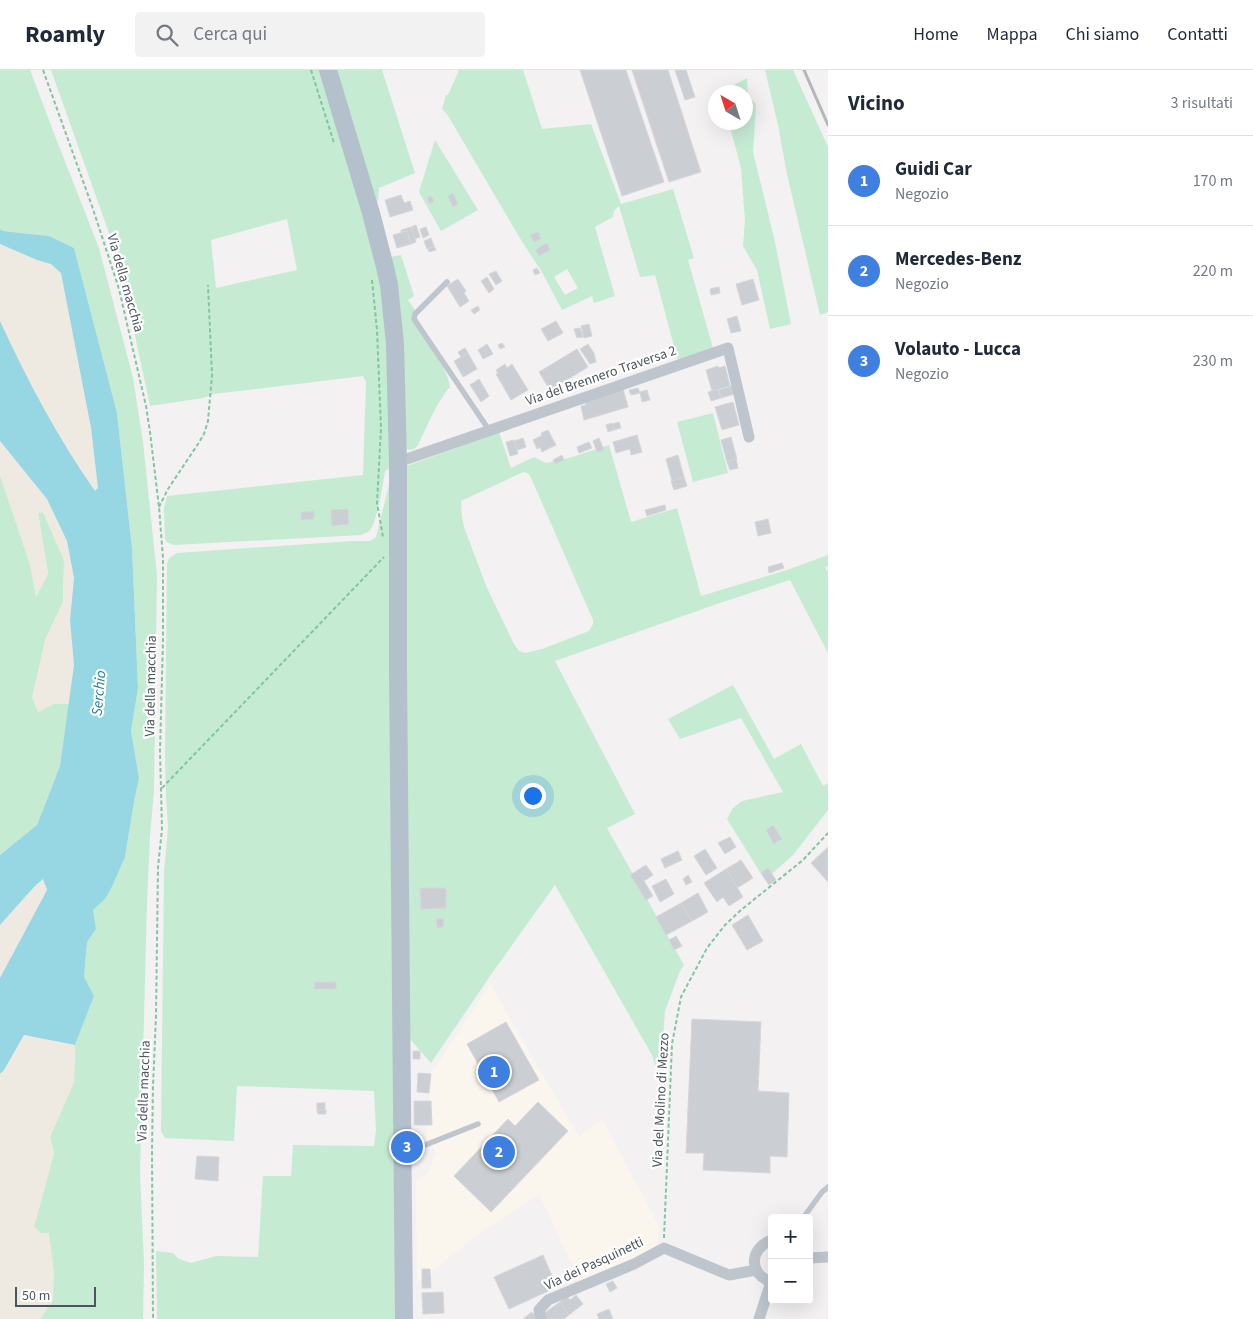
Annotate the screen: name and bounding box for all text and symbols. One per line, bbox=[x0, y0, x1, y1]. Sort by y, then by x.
search box bbox=[135, 12, 485, 57]
text: Roamly bbox=[25, 17, 105, 52]
icon: search bbox=[153, 21, 181, 49]
text: Cerca qui bbox=[193, 21, 267, 48]
text: Home bbox=[913, 22, 959, 47]
text: Mappa bbox=[987, 22, 1038, 47]
text: Chi siamo bbox=[1066, 22, 1139, 47]
text: Contatti bbox=[1167, 22, 1228, 47]
north arrow bbox=[708, 85, 753, 130]
text: Vicino bbox=[848, 88, 905, 118]
text: 3 risultati bbox=[1171, 92, 1233, 114]
text: Guidi Car bbox=[895, 156, 972, 183]
text: 1 bbox=[860, 170, 868, 192]
text: 170 m bbox=[1193, 170, 1233, 192]
text: Negozio bbox=[895, 183, 949, 205]
street label: Via della macchia bbox=[101, 231, 149, 335]
text: Mercedes-Benz bbox=[895, 246, 1022, 273]
text: 2 bbox=[860, 260, 868, 282]
text: 220 m bbox=[1193, 260, 1233, 282]
text: Negozio bbox=[895, 273, 949, 295]
text: Volauto - Lucca bbox=[895, 336, 1021, 363]
street label: Via del Brennero Traversa 2 bbox=[523, 341, 679, 411]
text: 3 bbox=[860, 350, 868, 372]
text: 230 m bbox=[1193, 350, 1233, 372]
text: Negozio bbox=[895, 363, 949, 385]
street label: Via della macchia bbox=[140, 635, 162, 737]
water label: Serchio bbox=[87, 669, 111, 717]
your location bbox=[520, 783, 546, 809]
street label: Via del Molino di Mezzo bbox=[647, 1032, 675, 1168]
street label: Via della macchia bbox=[132, 1040, 156, 1142]
pin: 1 bbox=[478, 1053, 510, 1091]
pin: 3 bbox=[391, 1128, 423, 1166]
pin: 2 bbox=[483, 1133, 515, 1171]
map controls bbox=[768, 1214, 813, 1304]
button: + bbox=[768, 1214, 813, 1259]
street label: Via dei Pasquinetti bbox=[541, 1232, 647, 1296]
button: − bbox=[768, 1259, 813, 1304]
scale bar bbox=[15, 1284, 96, 1307]
text: 50 m bbox=[22, 1286, 50, 1306]

